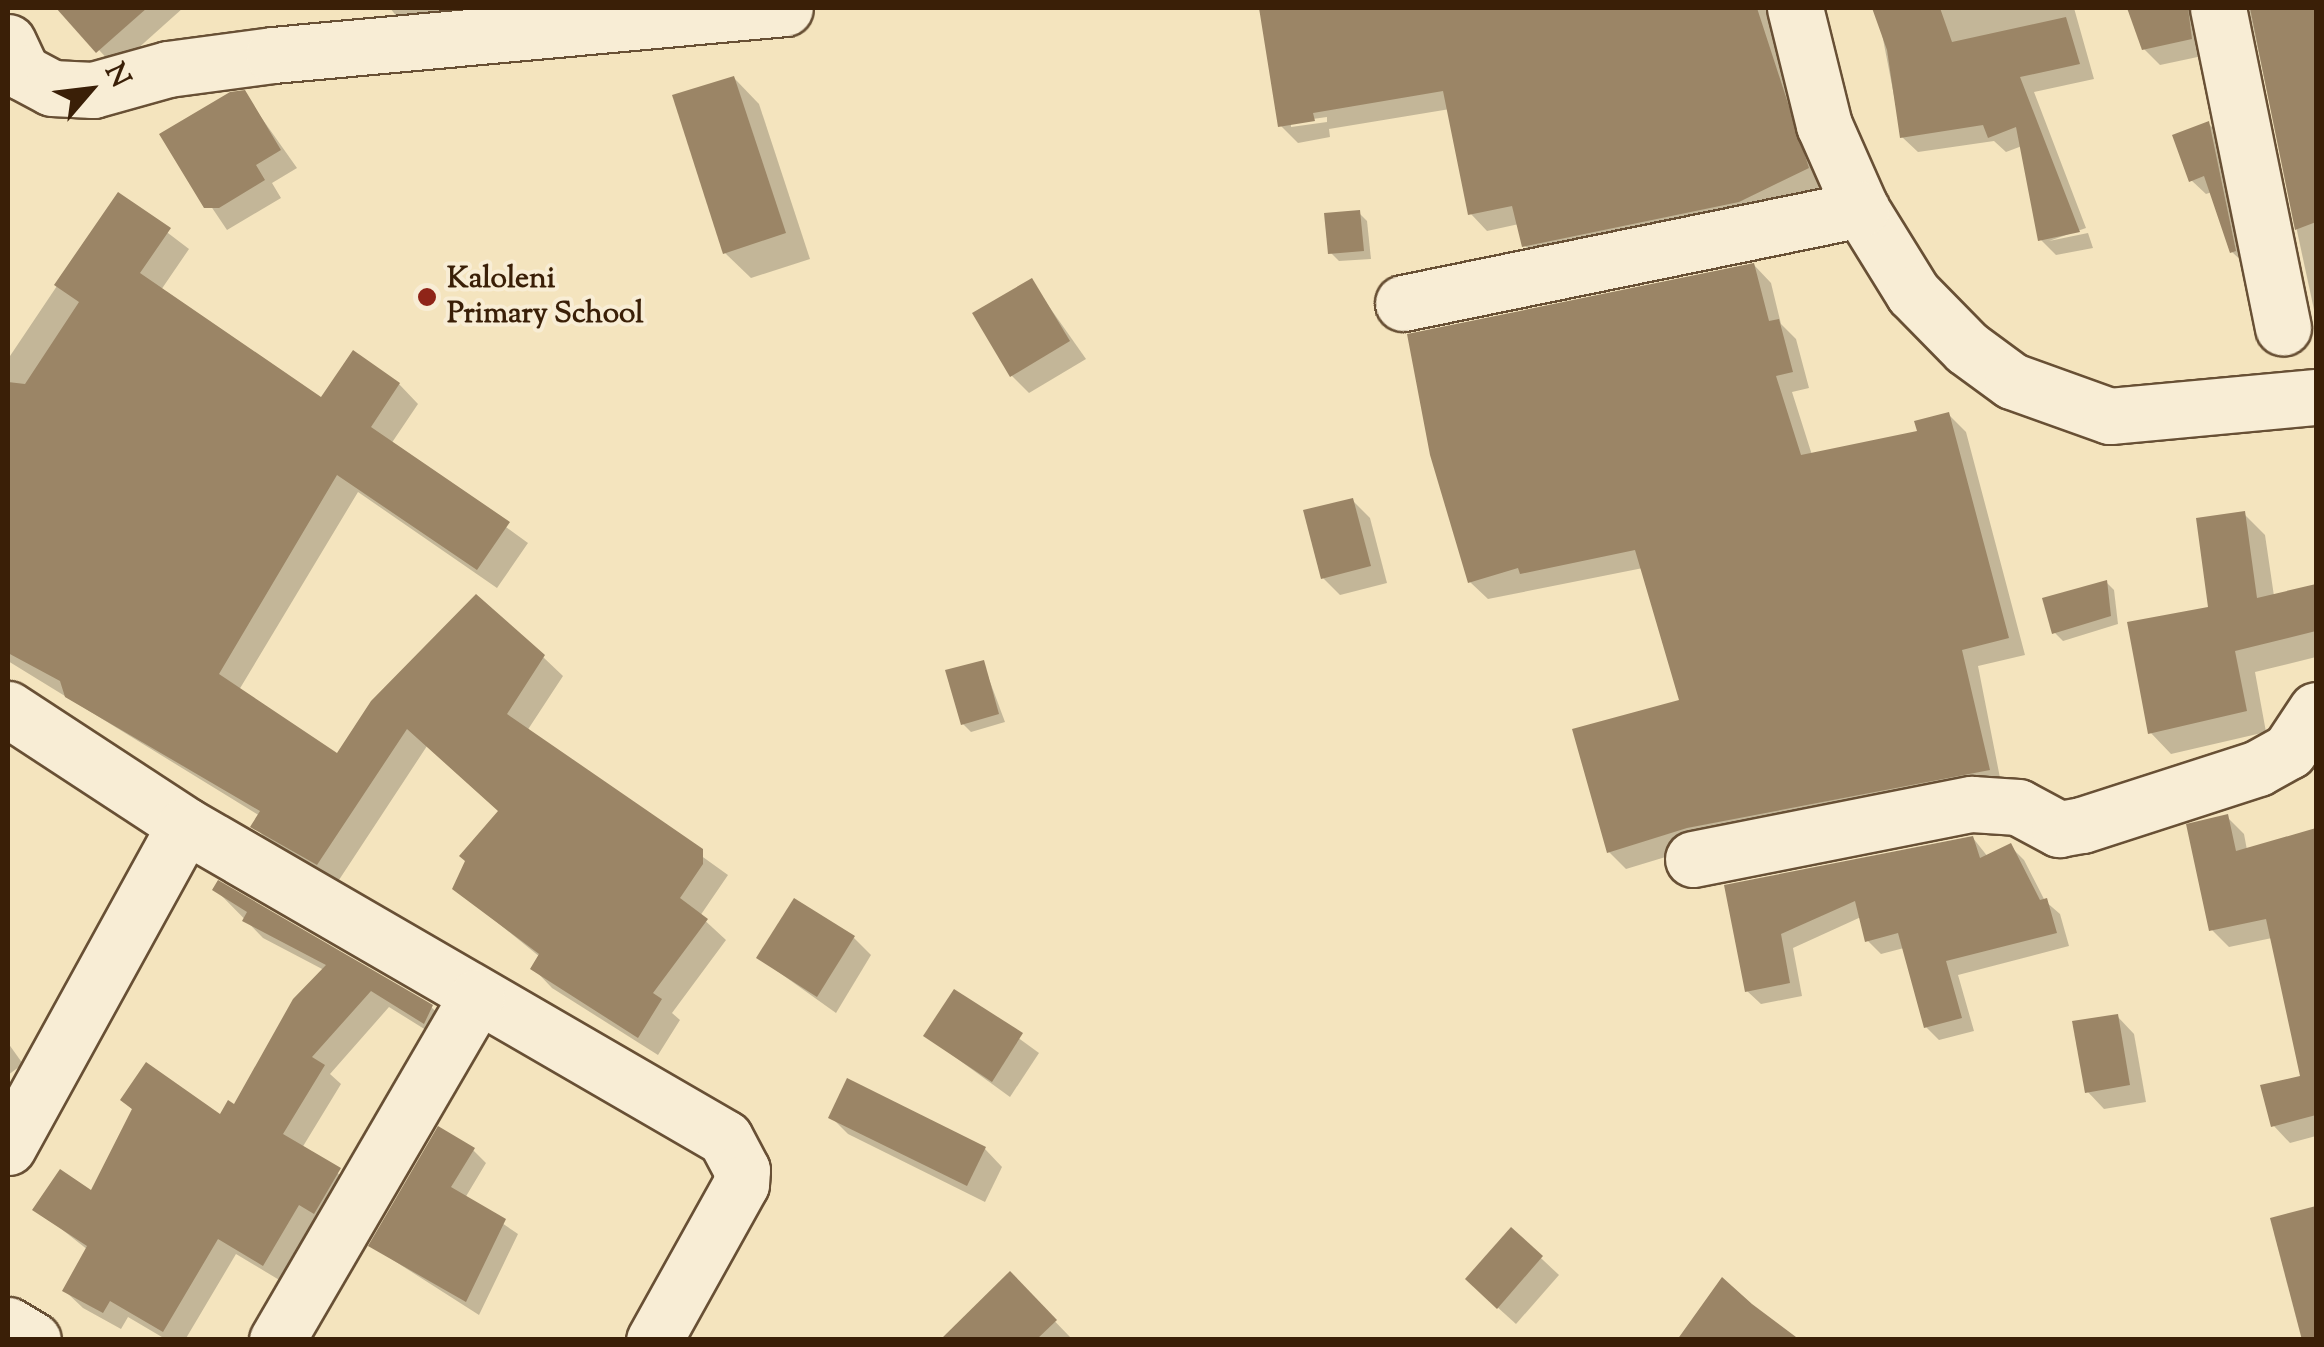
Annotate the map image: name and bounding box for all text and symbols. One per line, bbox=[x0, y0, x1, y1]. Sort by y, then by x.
north arrow bbox=[40, 40, 140, 140]
text: N bbox=[94, 57, 139, 95]
place label: Kaloleni Primary School bbox=[447, 262, 644, 332]
marker: Kaloleni Primary School bbox=[416, 286, 438, 308]

